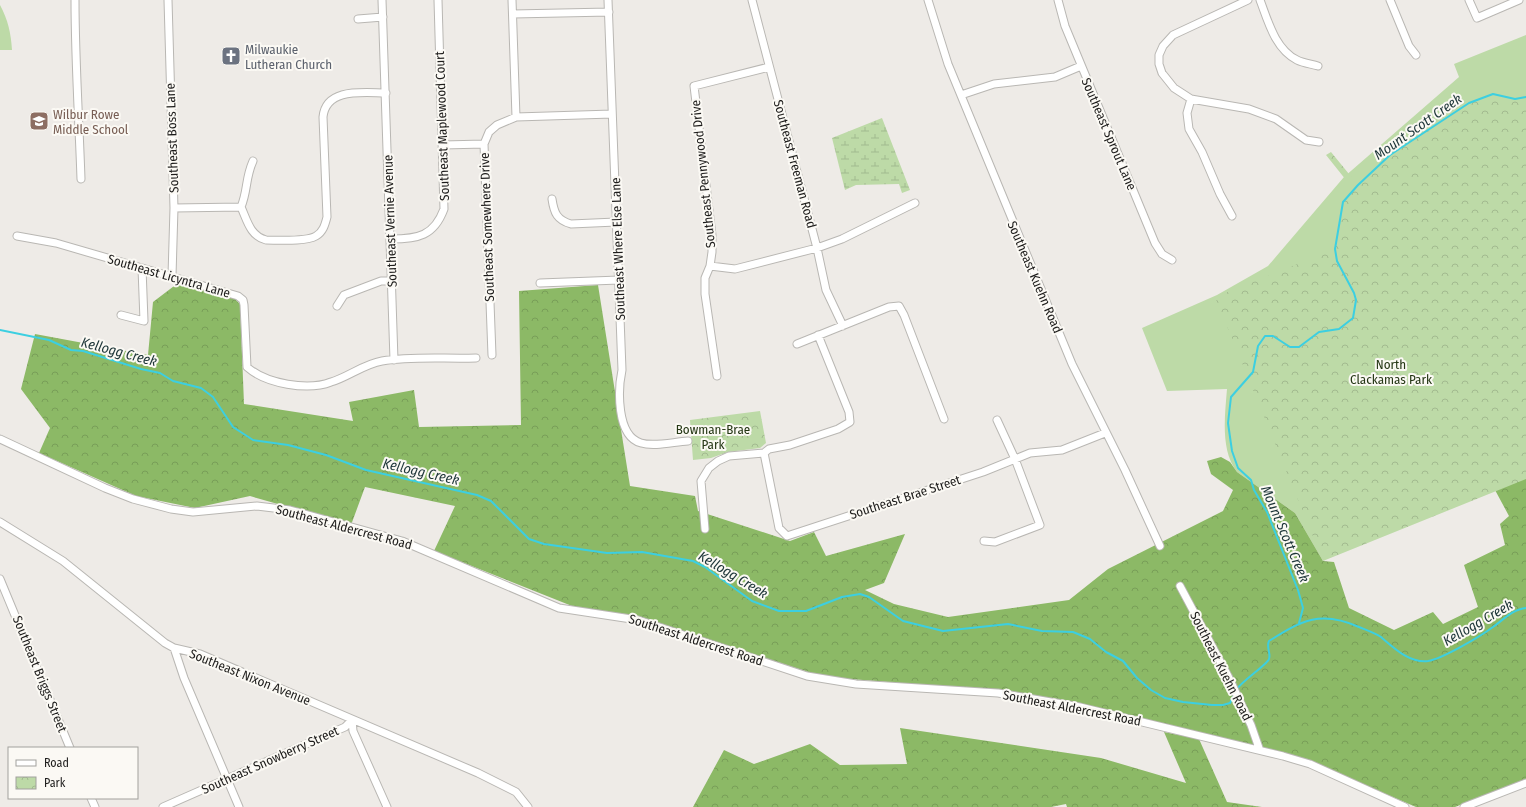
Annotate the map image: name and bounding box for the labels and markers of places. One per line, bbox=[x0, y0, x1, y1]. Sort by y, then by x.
place label: Milwaukie Lutheran Church bbox=[245, 42, 332, 72]
church icon: Milwaukie Lutheran Church bbox=[220, 45, 242, 67]
place label: Wilbur Rowe Middle School bbox=[53, 107, 129, 137]
school or university icon: Wilbur Rowe Middle School bbox=[28, 110, 50, 132]

